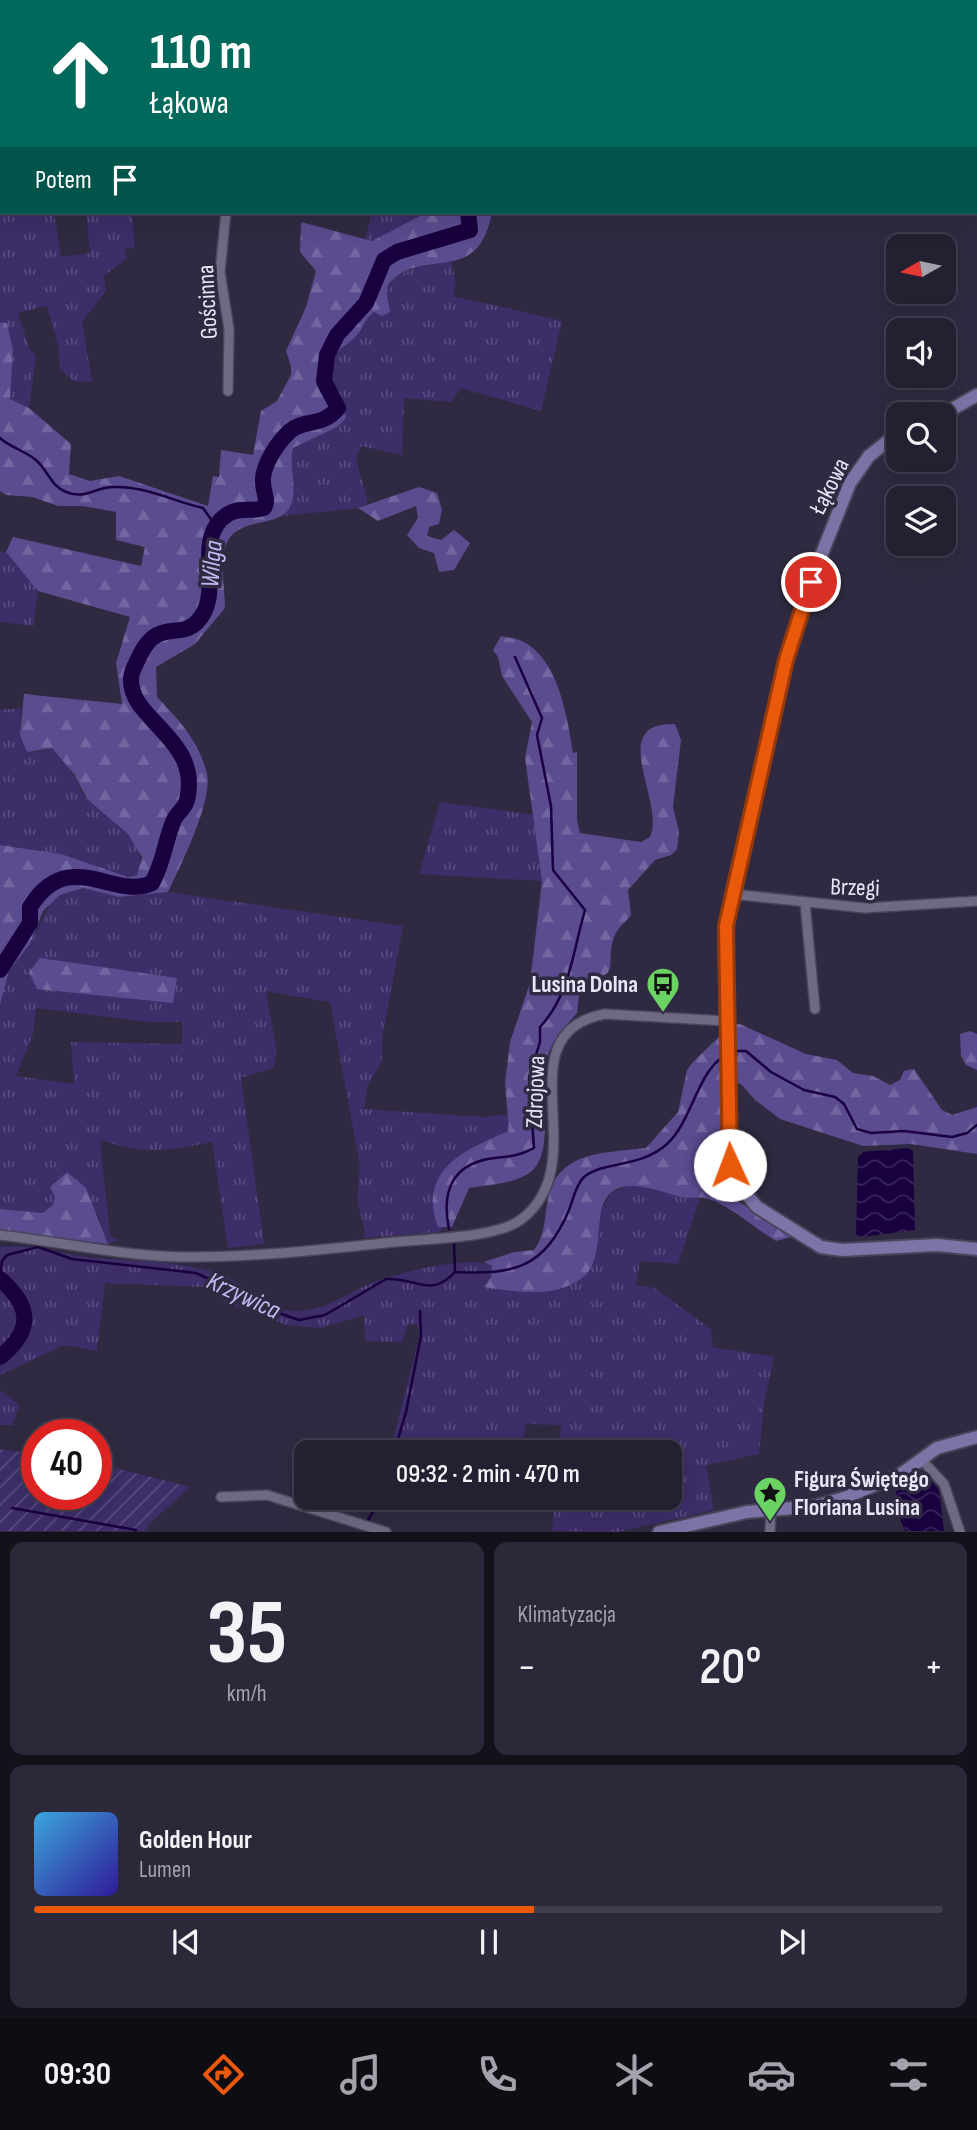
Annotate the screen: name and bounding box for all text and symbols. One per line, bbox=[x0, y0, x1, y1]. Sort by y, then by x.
text: 110 m bbox=[150, 24, 252, 83]
icon: ahead bbox=[35, 28, 126, 119]
text: Łąkowa bbox=[150, 84, 229, 123]
icon: arrive bbox=[106, 161, 144, 199]
text: Potem bbox=[35, 165, 92, 196]
north arrow bbox=[886, 234, 956, 304]
map controls bbox=[886, 234, 956, 556]
street label: Gościnna bbox=[191, 264, 224, 340]
button: sound bbox=[886, 318, 956, 388]
button: search bbox=[886, 402, 956, 472]
street label: Łąkowa bbox=[803, 453, 856, 520]
button: layers bbox=[886, 486, 956, 556]
water label: Wilga bbox=[195, 539, 230, 589]
pin bbox=[781, 552, 841, 612]
icon: arrive bbox=[792, 563, 830, 601]
street label: Brzegi bbox=[830, 872, 880, 903]
bus stop icon: Lusina Dolna bbox=[644, 965, 682, 1014]
place label: Lusina Dolna bbox=[531, 970, 638, 999]
street label: Zdrojowa bbox=[520, 1055, 551, 1129]
position arrow bbox=[693, 1128, 767, 1202]
water label: Krzywica bbox=[202, 1266, 286, 1327]
speed limit sign: 40 bbox=[21, 1419, 112, 1510]
text: 09:32 · 2 min · 470 m bbox=[396, 1459, 580, 1490]
place label: Figura Świętego Floriana Lusina bbox=[794, 1465, 929, 1522]
place icon: Figura Świętego Floriana Lusina bbox=[751, 1474, 789, 1523]
text: 35 bbox=[206, 1580, 287, 1689]
text: Klimatyzacja bbox=[518, 1601, 616, 1629]
text: 20° bbox=[699, 1636, 761, 1699]
text: − bbox=[518, 1645, 536, 1690]
text: + bbox=[924, 1645, 943, 1690]
text: km/h bbox=[227, 1680, 267, 1708]
text: Golden Hour bbox=[139, 1825, 252, 1856]
text: Lumen bbox=[139, 1856, 191, 1884]
icon: previous bbox=[167, 1923, 205, 1961]
icon: pause bbox=[470, 1923, 508, 1961]
icon: next bbox=[773, 1923, 811, 1961]
icon: directions bbox=[199, 2050, 248, 2099]
icon: music bbox=[336, 2050, 385, 2099]
icon: phone bbox=[473, 2050, 522, 2099]
icon: climate bbox=[610, 2050, 659, 2099]
icon: car bbox=[747, 2050, 796, 2099]
icon: filters bbox=[884, 2050, 933, 2099]
text: 09:30 bbox=[44, 2055, 111, 2094]

